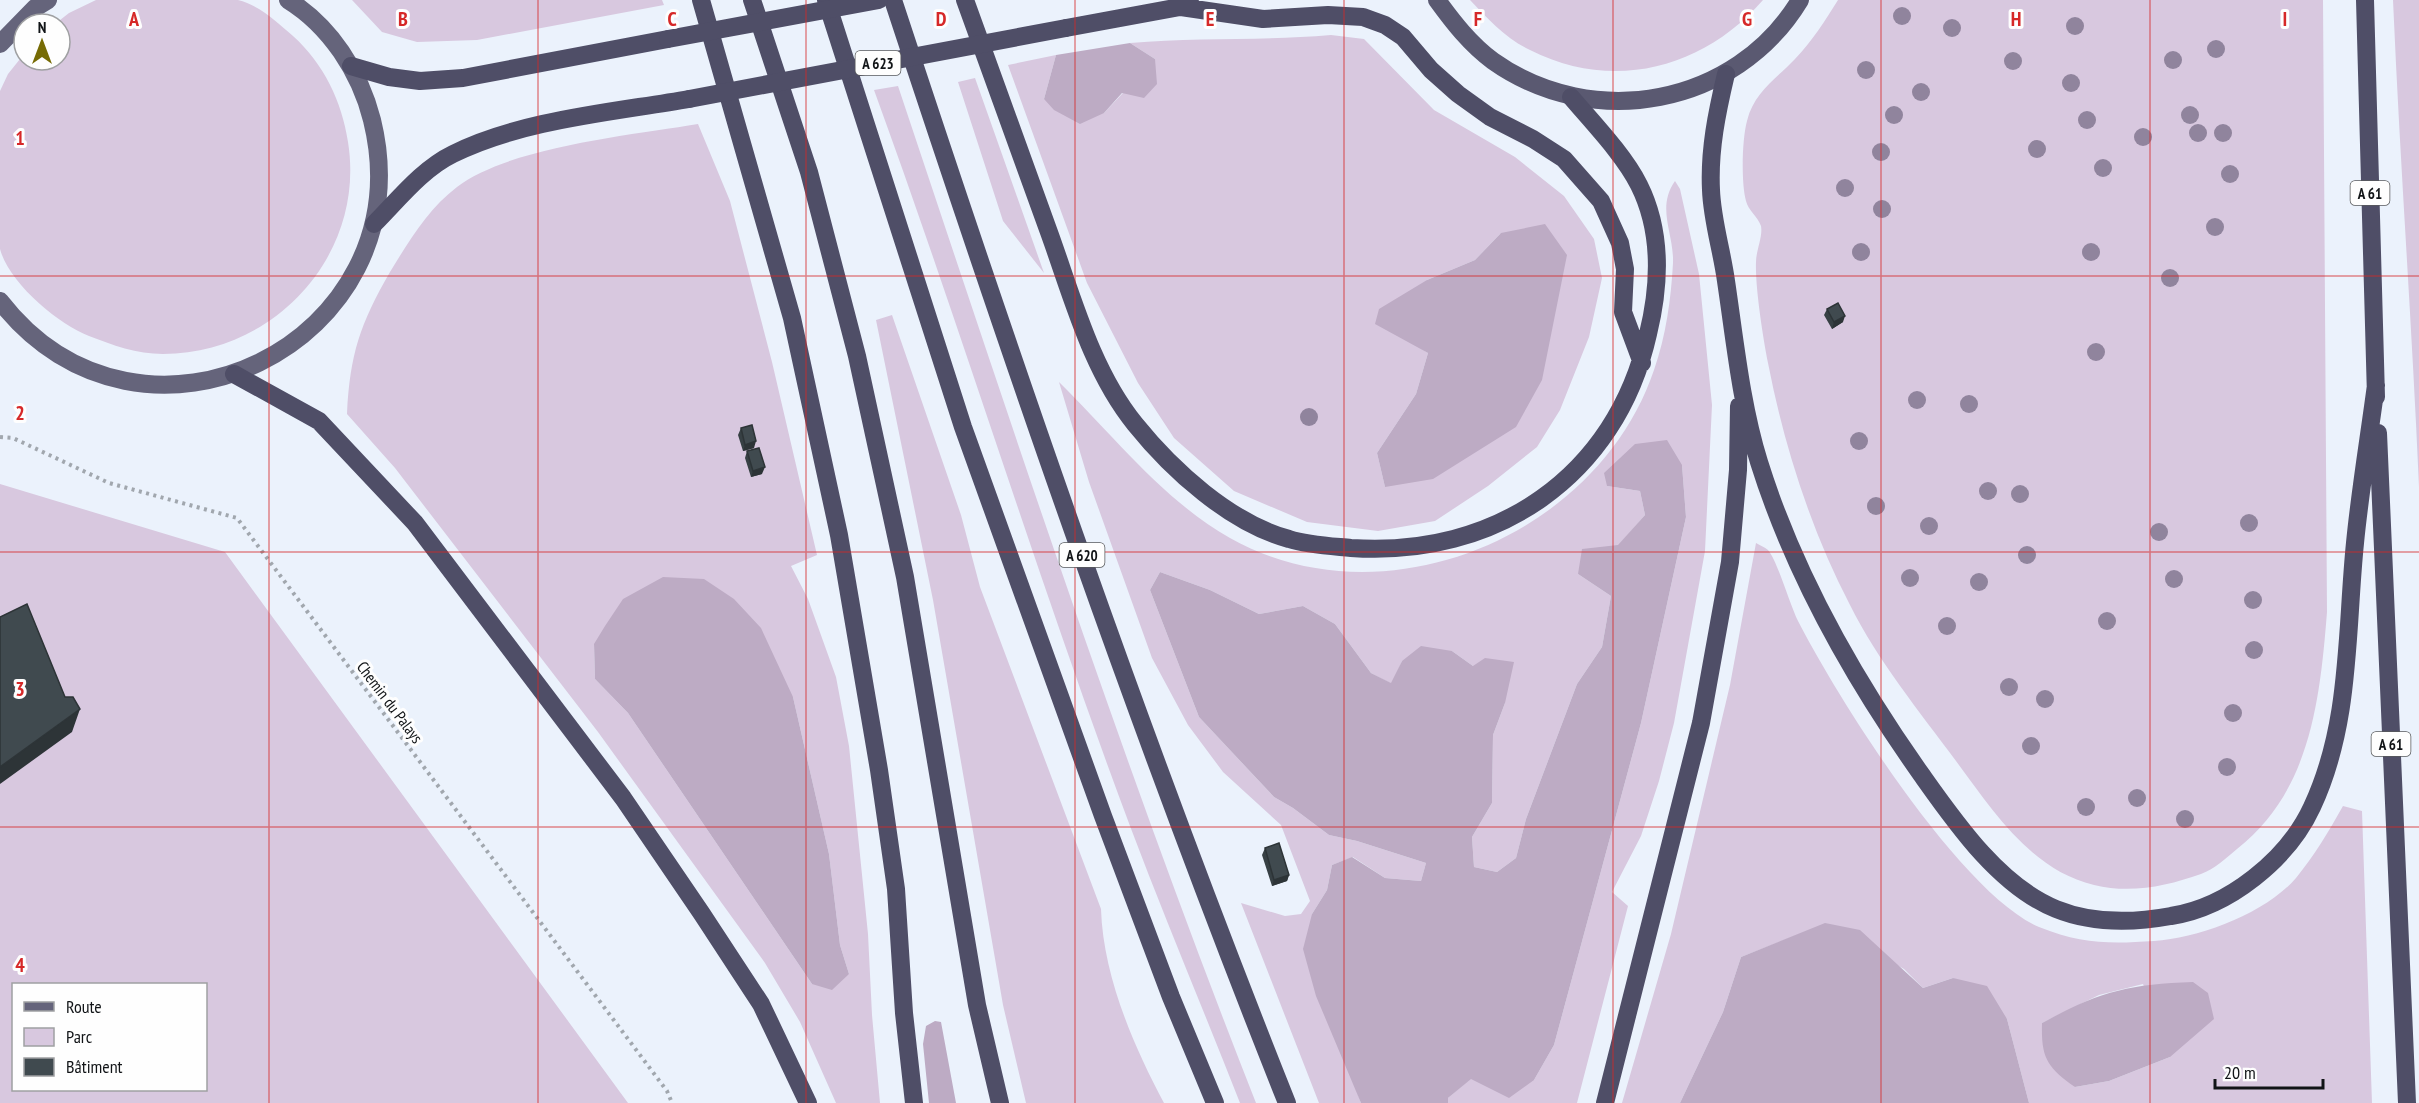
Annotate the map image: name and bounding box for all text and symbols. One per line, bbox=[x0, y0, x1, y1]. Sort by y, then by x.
text: A bbox=[128, 6, 140, 32]
text: B bbox=[398, 6, 408, 32]
text: C bbox=[667, 6, 677, 32]
text: D bbox=[936, 6, 947, 32]
text: E bbox=[1206, 6, 1214, 32]
text: F bbox=[1474, 6, 1482, 32]
text: G bbox=[1742, 6, 1752, 32]
text: H bbox=[2011, 6, 2021, 32]
text: I bbox=[2283, 6, 2287, 32]
north arrow bbox=[12, 12, 72, 72]
text: N bbox=[38, 17, 46, 37]
road number: A 623 bbox=[856, 51, 900, 75]
text: 1 bbox=[15, 125, 25, 151]
road number: A 61 bbox=[2350, 181, 2390, 205]
text: 2 bbox=[15, 400, 25, 426]
road number: A 620 bbox=[1060, 543, 1104, 567]
street label: Chemin du Palays bbox=[353, 657, 427, 747]
text: 3 bbox=[15, 676, 25, 702]
road number: A 61 bbox=[2372, 732, 2410, 756]
text: 4 bbox=[15, 952, 25, 978]
legend bbox=[12, 983, 207, 1091]
text: Route bbox=[66, 995, 102, 1018]
text: Parc bbox=[66, 1025, 93, 1048]
scale bar bbox=[2215, 1052, 2323, 1090]
text: Bâtiment bbox=[66, 1055, 123, 1078]
text: 20 m bbox=[2224, 1061, 2256, 1084]

